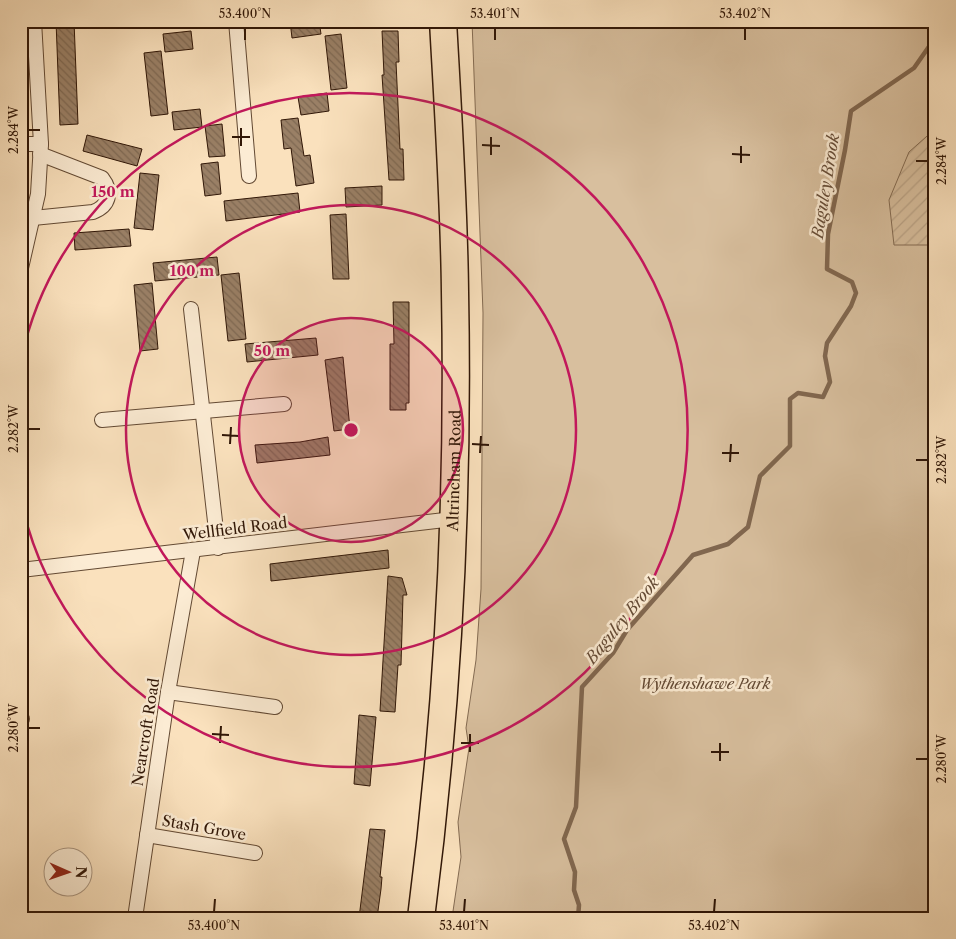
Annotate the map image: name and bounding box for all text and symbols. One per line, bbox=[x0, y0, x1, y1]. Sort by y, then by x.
text: 53.400°N bbox=[219, 6, 271, 21]
text: 53.401°N bbox=[470, 6, 520, 21]
text: 53.402°N bbox=[719, 6, 771, 21]
text: 2.284°W bbox=[6, 105, 21, 154]
water label: Baguley Brook bbox=[807, 131, 843, 242]
text: 2.284°W bbox=[934, 136, 949, 185]
text: 150 m bbox=[91, 182, 135, 201]
text: 100 m bbox=[170, 261, 214, 280]
text: 50 m bbox=[254, 341, 290, 360]
text: 2.282°W bbox=[6, 404, 21, 453]
street label: Altrincham Road bbox=[443, 410, 465, 533]
centre of rings bbox=[342, 421, 360, 439]
text: 2.282°W bbox=[934, 435, 949, 484]
street label: Wellfield Road bbox=[181, 513, 288, 544]
water label: Baguley Brook bbox=[580, 572, 664, 669]
park label: Wythenshawe Park bbox=[640, 674, 771, 693]
street label: Nearcroft Road bbox=[128, 677, 163, 787]
text: 2.280°W bbox=[6, 703, 21, 752]
text: 2.280°W bbox=[934, 734, 949, 783]
street label: Stash Grove bbox=[160, 811, 248, 844]
north arrow bbox=[42, 846, 92, 896]
text: N bbox=[72, 866, 90, 879]
text: 53.400°N bbox=[188, 918, 240, 933]
text: 53.401°N bbox=[439, 918, 489, 933]
text: 53.402°N bbox=[688, 918, 740, 933]

